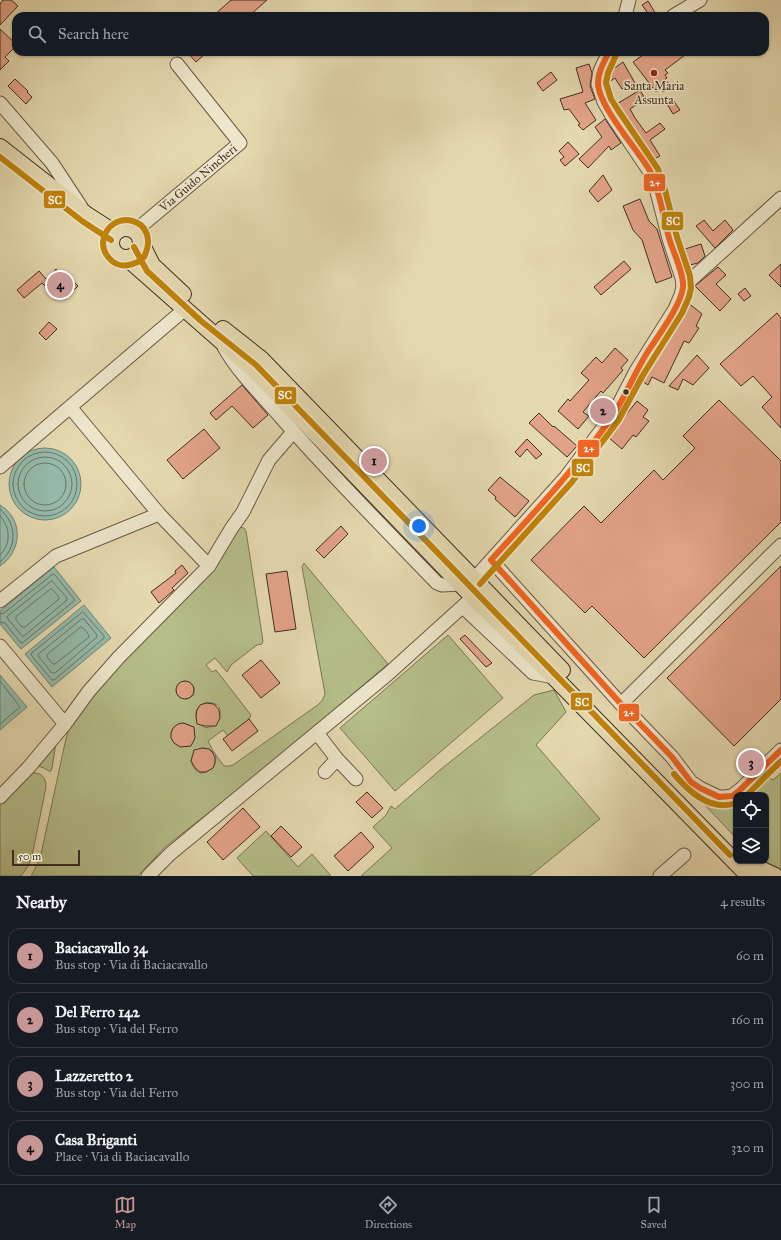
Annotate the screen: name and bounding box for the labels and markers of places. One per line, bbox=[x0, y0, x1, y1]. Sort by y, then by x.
marker: Santa Maria Assunta bbox=[649, 68, 659, 78]
place label: Santa Maria Assunta bbox=[624, 79, 685, 107]
pin: 4 bbox=[47, 270, 73, 300]
unlabelled marker bbox=[621, 387, 631, 397]
pin: 2 bbox=[590, 396, 616, 426]
pin: 1 bbox=[361, 446, 387, 476]
pin: 3 bbox=[738, 748, 764, 778]

